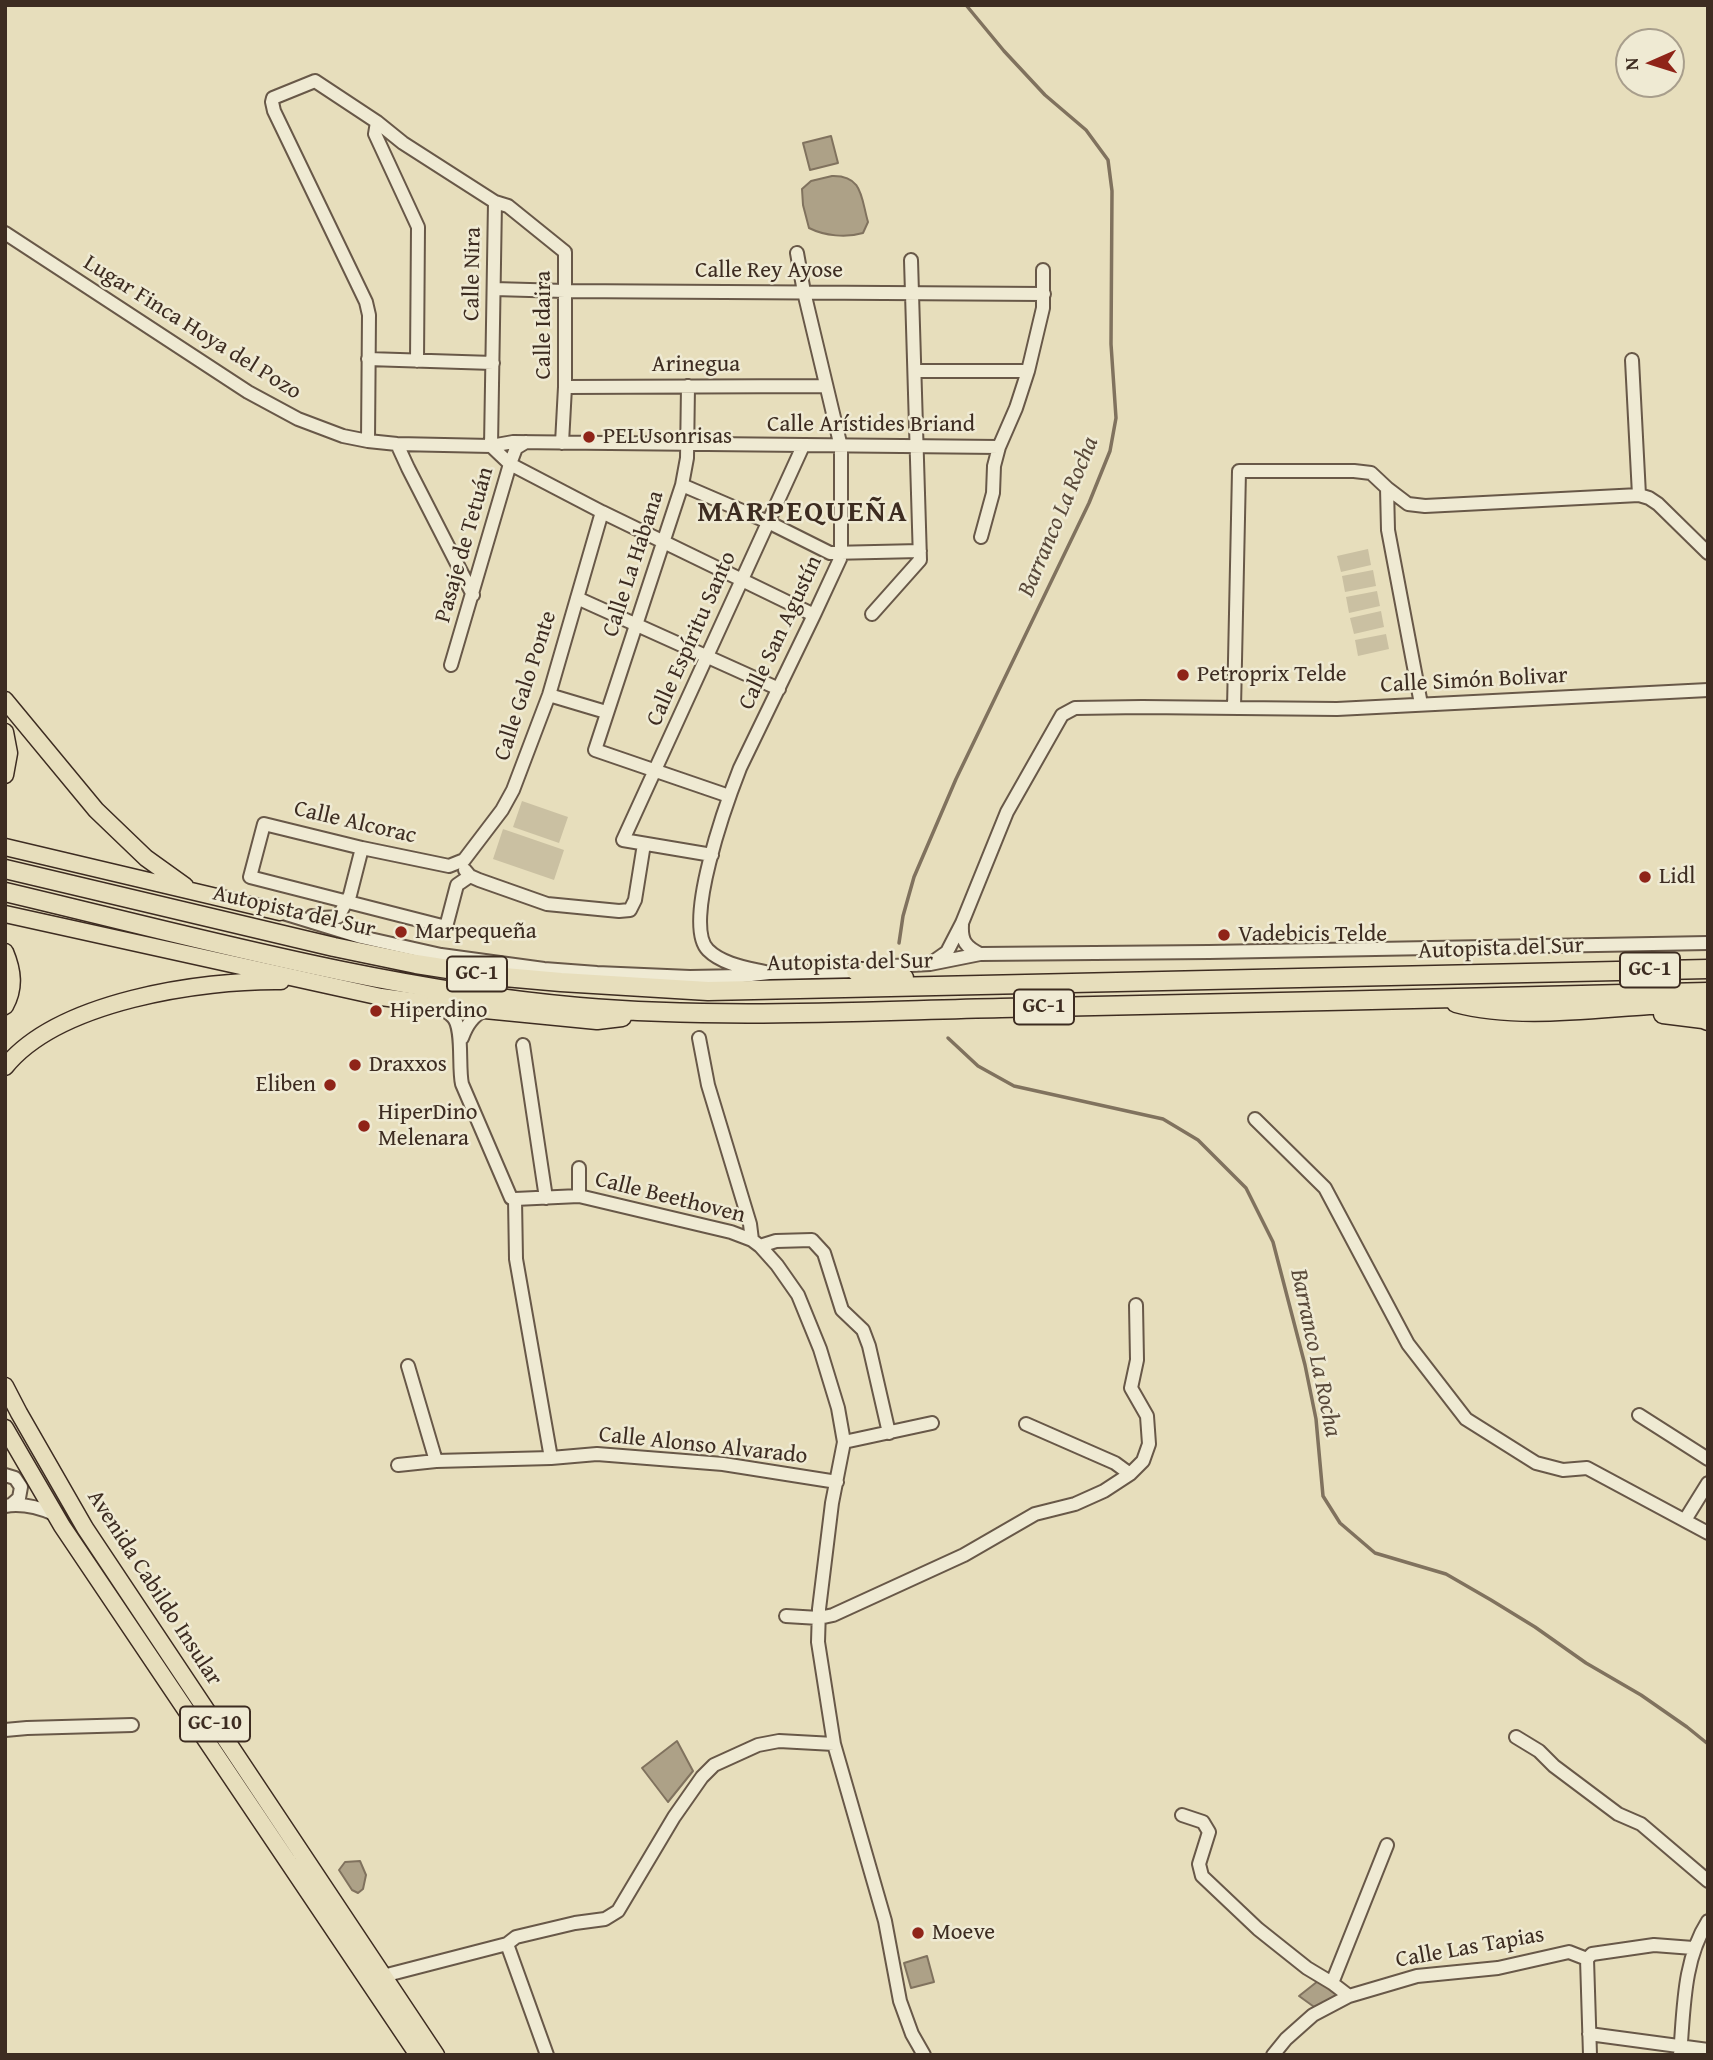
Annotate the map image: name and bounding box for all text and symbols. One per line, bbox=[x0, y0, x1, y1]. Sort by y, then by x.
north arrow bbox=[1615, 28, 1685, 98]
text: N bbox=[1617, 57, 1645, 71]
street label: Calle Nira bbox=[458, 227, 488, 321]
street label: Lugar Finca Hoya del Pozo bbox=[78, 250, 306, 406]
street label: Calle Rey Ayose bbox=[695, 257, 843, 285]
street label: Calle Idaira bbox=[530, 271, 558, 379]
street label: Arinegua bbox=[652, 351, 740, 379]
street label: Calle Arístides Briand bbox=[767, 411, 975, 439]
place label: PELUsonrisas bbox=[603, 423, 732, 451]
marker: PELUsonrisas bbox=[581, 429, 597, 445]
water label: Barranco La Rocha bbox=[1012, 433, 1106, 601]
street label: Pasaje de Tetuán bbox=[430, 464, 500, 626]
street label: Calle La Habana bbox=[597, 487, 671, 641]
district label: MARPEQUEÑA bbox=[699, 495, 907, 531]
street label: Calle Espíritu Santo bbox=[641, 547, 743, 731]
street label: Calle San Agustín bbox=[733, 552, 829, 714]
street label: Calle Galo Ponte bbox=[489, 608, 563, 764]
place label: Petroprix Telde bbox=[1197, 661, 1347, 689]
street label: Calle Simón Bolivar bbox=[1380, 662, 1568, 700]
marker: Petroprix Telde bbox=[1175, 667, 1191, 683]
street label: Calle Alcorac bbox=[291, 796, 419, 850]
place label: Lidl bbox=[1659, 863, 1695, 891]
marker: Lidl bbox=[1637, 869, 1653, 885]
street label: Autopista del Sur bbox=[210, 880, 378, 944]
place label: Marpequeña bbox=[415, 918, 537, 946]
place label: Vadebicis Telde bbox=[1238, 921, 1387, 949]
marker: Marpequeña bbox=[393, 924, 409, 940]
marker: Vadebicis Telde bbox=[1216, 927, 1232, 943]
street label: Autopista del Sur bbox=[1418, 932, 1584, 966]
street label: Autopista del Sur bbox=[767, 948, 933, 978]
road number: GC-1 bbox=[1620, 953, 1680, 988]
road number: GC-1 bbox=[447, 956, 507, 992]
road number: GC-1 bbox=[1014, 990, 1074, 1024]
place label: Hiperdino bbox=[390, 997, 488, 1025]
marker: Hiperdino bbox=[368, 1003, 384, 1019]
place label: Draxxos bbox=[369, 1051, 447, 1079]
marker: Draxxos bbox=[347, 1057, 363, 1073]
place label: Eliben bbox=[256, 1071, 316, 1099]
marker: Eliben bbox=[322, 1077, 338, 1093]
place label: HiperDino Melenara bbox=[378, 1099, 477, 1153]
marker: HiperDino Melenara bbox=[356, 1118, 372, 1134]
street label: Calle Beethoven bbox=[592, 1166, 748, 1230]
water label: Barranco La Rocha bbox=[1283, 1266, 1347, 1440]
street label: Calle Alonso Alvarado bbox=[597, 1421, 809, 1471]
street label: Avenida Cabildo Insular bbox=[80, 1485, 228, 1691]
road number: GC-10 bbox=[180, 1706, 250, 1742]
place label: Moeve bbox=[932, 1919, 995, 1947]
street label: Calle Las Tapias bbox=[1394, 1921, 1546, 1975]
marker: Moeve bbox=[910, 1925, 926, 1941]

